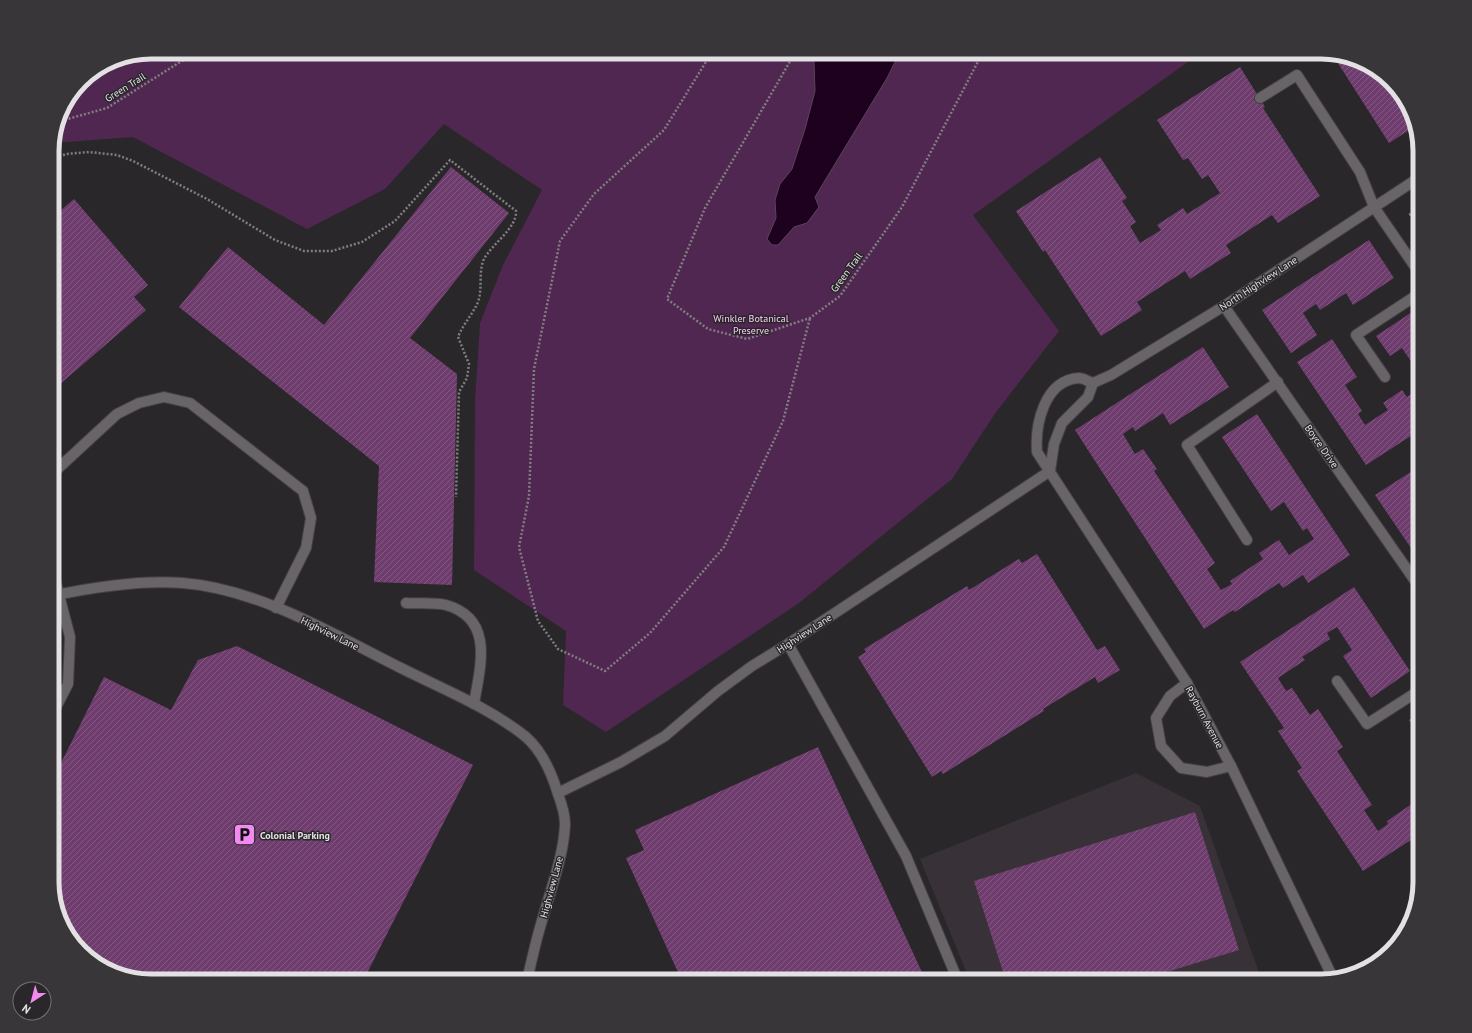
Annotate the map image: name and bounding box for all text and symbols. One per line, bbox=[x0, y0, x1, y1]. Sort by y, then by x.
street label: Green Trail bbox=[102, 70, 148, 105]
street label: Green Trail bbox=[828, 250, 865, 295]
street label: North Highview Lane bbox=[1217, 253, 1300, 313]
park label: Winkler Botanical Preserve bbox=[713, 312, 789, 337]
street label: Boyce Drive bbox=[1302, 422, 1341, 471]
street label: Highview Lane bbox=[774, 611, 834, 656]
street label: Highview Lane bbox=[299, 614, 361, 653]
street label: Rayburn Avenue bbox=[1183, 684, 1226, 751]
parking icon: Colonial Parking bbox=[232, 822, 258, 848]
place label: Colonial Parking bbox=[260, 829, 330, 842]
street label: Highview Lane bbox=[537, 855, 566, 919]
north arrow bbox=[12, 981, 52, 1021]
text: N bbox=[19, 1001, 33, 1017]

